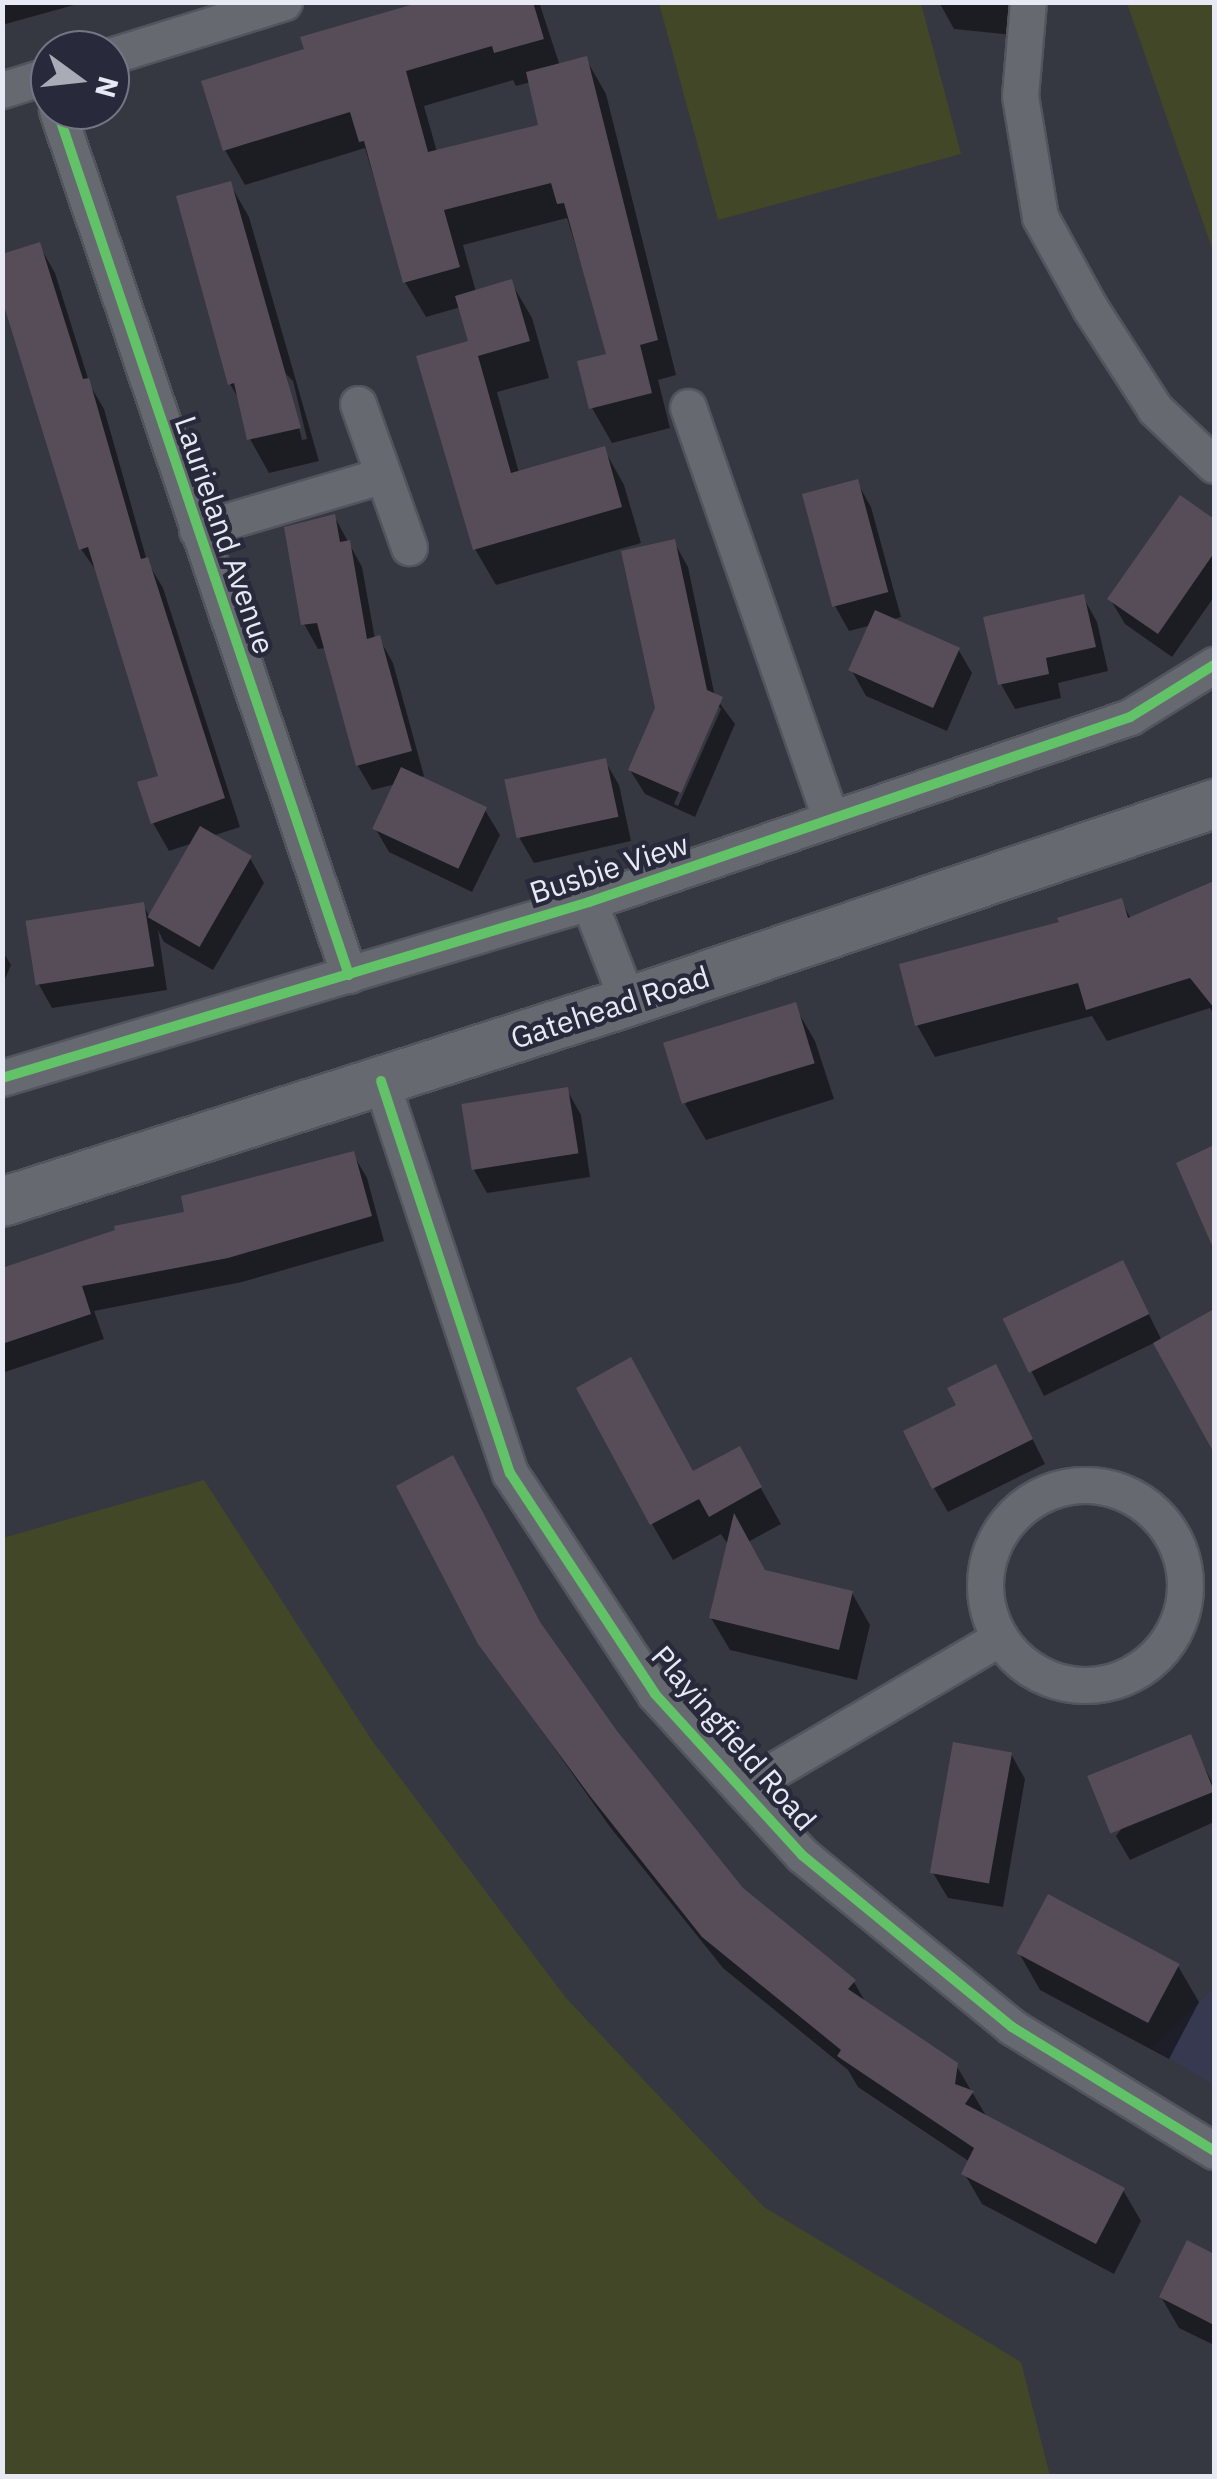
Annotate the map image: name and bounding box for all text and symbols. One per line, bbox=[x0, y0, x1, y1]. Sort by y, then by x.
north arrow bbox=[30, 30, 130, 130]
text: N bbox=[87, 73, 128, 102]
street label: Laurieland Avenue bbox=[167, 411, 283, 659]
street label: Busbie View bbox=[525, 825, 693, 911]
street label: Gatehead Road bbox=[506, 958, 714, 1056]
street label: Playingfield Road bbox=[644, 1638, 824, 1838]

